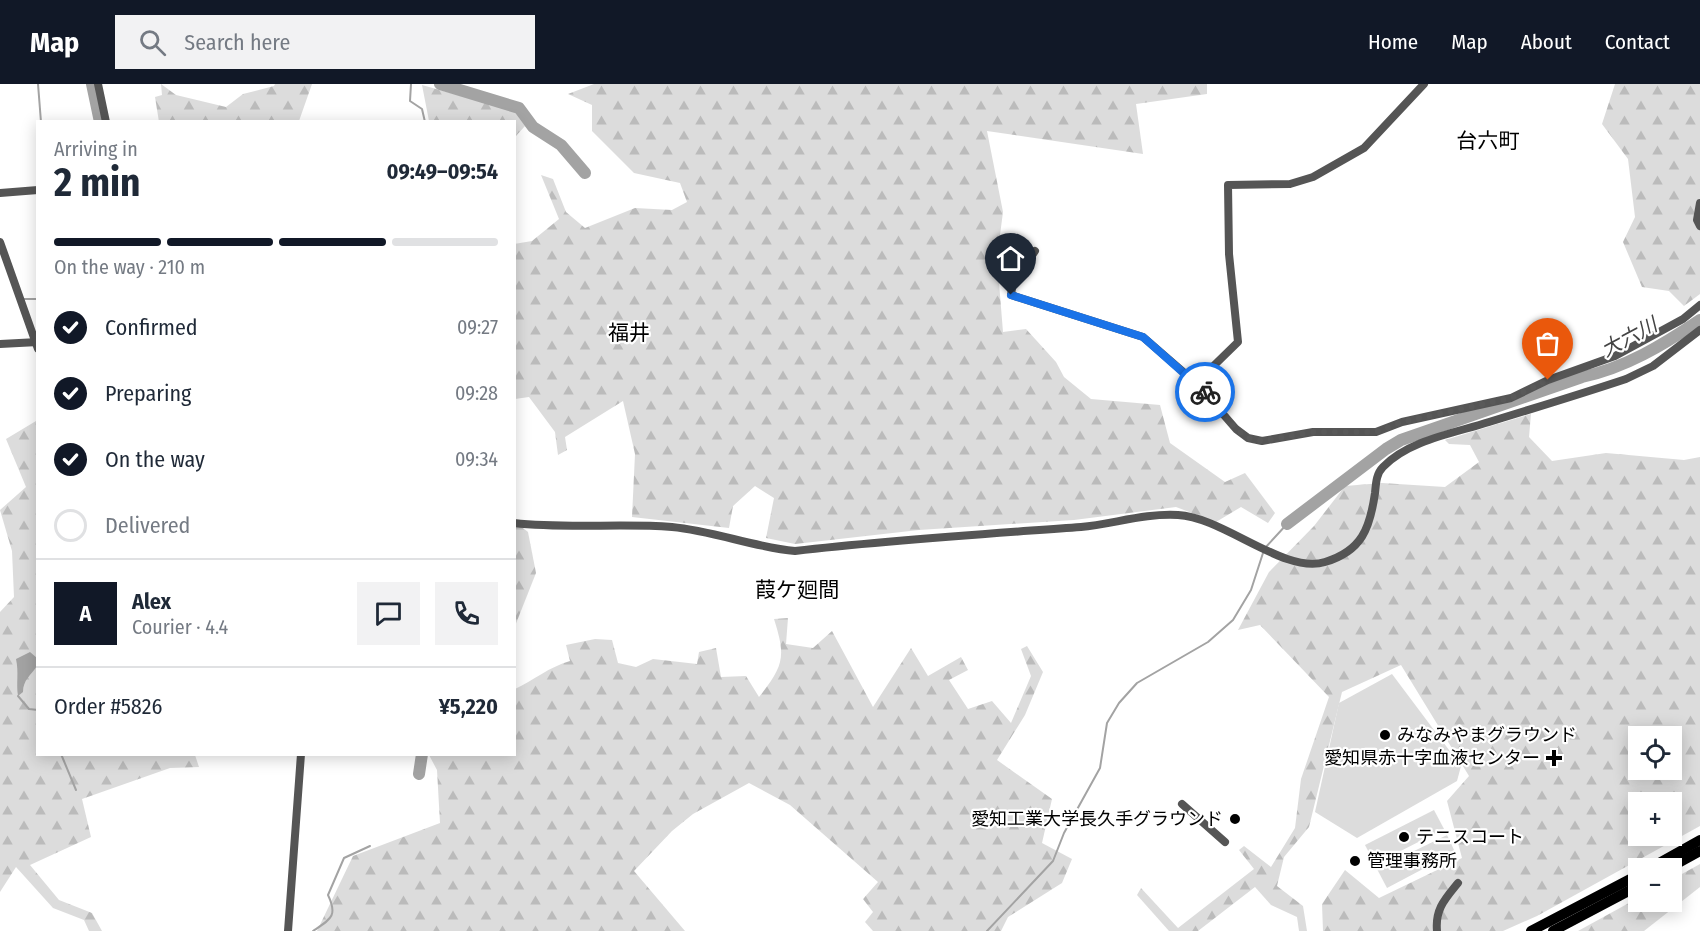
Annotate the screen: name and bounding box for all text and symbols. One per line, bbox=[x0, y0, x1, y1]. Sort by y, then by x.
search box bbox=[115, 15, 535, 69]
text: Map bbox=[30, 26, 79, 59]
icon: search bbox=[136, 26, 169, 59]
text: Search here bbox=[184, 29, 290, 56]
text: Home bbox=[1368, 29, 1418, 55]
text: Map bbox=[1451, 29, 1488, 55]
text: About bbox=[1521, 29, 1572, 55]
text: Contact bbox=[1605, 29, 1670, 55]
district label: 台六町 bbox=[1457, 128, 1520, 154]
text: Arriving in bbox=[54, 137, 138, 161]
text: 09:49–09:54 bbox=[387, 158, 498, 185]
text: 2 min bbox=[54, 160, 140, 206]
pin bbox=[985, 233, 1036, 295]
icon: home bbox=[994, 242, 1027, 275]
text: On the way · 210 m bbox=[54, 255, 205, 279]
icon: check bbox=[54, 311, 87, 344]
water label: 大六川 bbox=[1597, 311, 1663, 362]
text: Confirmed bbox=[105, 314, 198, 341]
text: 09:27 bbox=[457, 315, 498, 339]
pin bbox=[1522, 318, 1573, 380]
district label: 福井 bbox=[608, 320, 650, 346]
icon: bag bbox=[1531, 327, 1564, 360]
courier bbox=[1175, 362, 1235, 422]
icon: bike bbox=[1189, 376, 1222, 409]
icon: check bbox=[54, 377, 87, 410]
text: Preparing bbox=[105, 380, 191, 407]
text: 09:28 bbox=[455, 381, 498, 405]
icon: check bbox=[54, 443, 87, 476]
text: On the way bbox=[105, 446, 205, 473]
text: 09:34 bbox=[455, 447, 498, 471]
text: Delivered bbox=[105, 512, 190, 539]
district label: 葭ケ廻間 bbox=[755, 577, 839, 603]
button: chat bbox=[357, 582, 420, 645]
button: phone bbox=[435, 582, 498, 645]
text: Alex bbox=[132, 588, 171, 615]
text: A bbox=[80, 600, 91, 627]
text: Courier · 4.4 bbox=[132, 615, 228, 639]
text: Order #5826 bbox=[54, 693, 162, 720]
text: ¥5,220 bbox=[439, 693, 498, 720]
place label: みなみやまグラウンド bbox=[1397, 724, 1577, 746]
map controls bbox=[1628, 726, 1682, 912]
button: locate bbox=[1628, 726, 1682, 780]
marker: みなみやまグラウンド bbox=[1378, 728, 1392, 742]
place label: 愛知県赤十字血液センター bbox=[1324, 747, 1540, 769]
marker: 愛知県赤十字血液センター bbox=[1545, 749, 1563, 767]
button: + bbox=[1628, 792, 1682, 846]
place label: 愛知工業大学長久手グラウンド bbox=[971, 808, 1223, 830]
marker: 愛知工業大学長久手グラウンド bbox=[1228, 812, 1242, 826]
place label: テニスコート bbox=[1416, 826, 1524, 848]
marker: テニスコート bbox=[1397, 830, 1411, 844]
place label: 管理事務所 bbox=[1367, 850, 1457, 872]
marker: 管理事務所 bbox=[1348, 854, 1362, 868]
button: − bbox=[1628, 858, 1682, 912]

